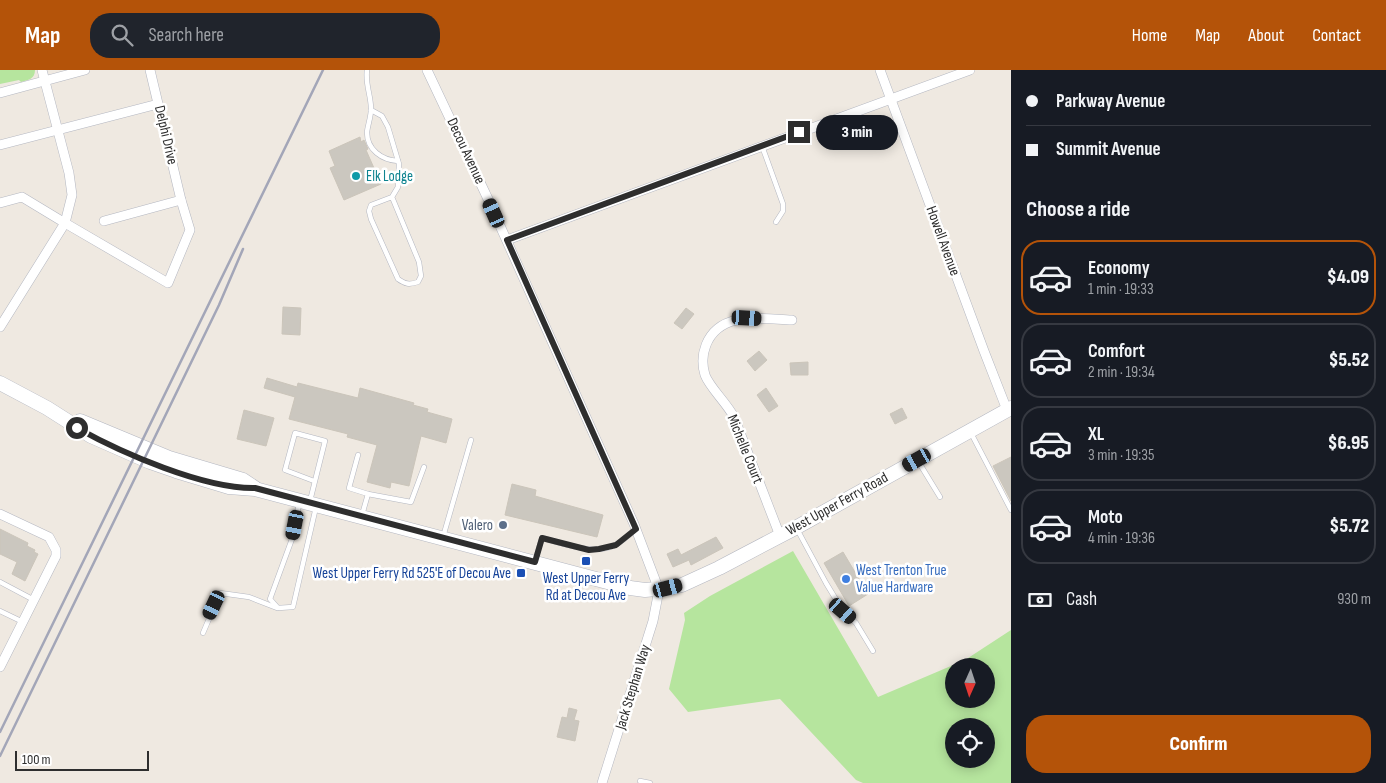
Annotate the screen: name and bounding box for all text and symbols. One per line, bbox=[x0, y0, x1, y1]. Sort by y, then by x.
search box bbox=[90, 13, 440, 58]
text: Map bbox=[25, 21, 60, 50]
icon: search bbox=[108, 21, 136, 49]
text: Search here bbox=[148, 24, 224, 47]
text: Home bbox=[1132, 25, 1167, 46]
text: Map bbox=[1195, 25, 1220, 46]
text: About bbox=[1248, 25, 1284, 46]
text: Contact bbox=[1312, 25, 1361, 46]
text: Parkway Avenue bbox=[1056, 90, 1165, 113]
street label: Delphi Drive bbox=[150, 104, 182, 166]
callout: 3 min bbox=[816, 114, 899, 150]
street label: Decou Avenue bbox=[442, 115, 490, 187]
route end bbox=[788, 121, 810, 143]
text: 3 min bbox=[841, 123, 873, 142]
text: Summit Avenue bbox=[1056, 138, 1161, 161]
place label: Elk Lodge bbox=[366, 167, 413, 186]
marker: Elk Lodge bbox=[350, 170, 362, 182]
car bbox=[481, 196, 506, 230]
text: Choose a ride bbox=[1026, 196, 1130, 223]
street label: Howell Avenue bbox=[922, 204, 964, 278]
icon: car bbox=[1028, 255, 1073, 300]
text: Economy bbox=[1088, 257, 1150, 280]
text: $4.09 bbox=[1327, 266, 1369, 289]
text: 1 min · 19:33 bbox=[1088, 280, 1154, 299]
car bbox=[731, 310, 762, 326]
icon: car bbox=[1028, 338, 1073, 383]
text: Comfort bbox=[1088, 340, 1145, 363]
text: $5.52 bbox=[1329, 349, 1369, 372]
text: 2 min · 19:34 bbox=[1088, 363, 1155, 382]
street label: Michelle Court bbox=[723, 412, 768, 487]
route start bbox=[66, 417, 88, 439]
icon: car bbox=[1028, 421, 1073, 466]
text: XL bbox=[1088, 423, 1104, 446]
text: $6.95 bbox=[1328, 432, 1369, 455]
car bbox=[900, 446, 933, 474]
text: 3 min · 19:35 bbox=[1088, 446, 1154, 465]
street label: West Upper Ferry Road bbox=[783, 468, 891, 540]
icon: car bbox=[1028, 504, 1073, 549]
text: Moto bbox=[1088, 506, 1123, 529]
car bbox=[284, 509, 305, 541]
text: $5.72 bbox=[1330, 515, 1369, 538]
place label: Valero bbox=[462, 516, 493, 535]
marker: Valero bbox=[497, 519, 509, 531]
text: 4 min · 19:36 bbox=[1088, 529, 1155, 548]
marker: West Upper Ferry Rd at Decou Ave bbox=[580, 555, 592, 567]
place label: West Trenton True Value Hardware bbox=[856, 561, 947, 597]
place label: West Upper Ferry Rd 525'E of Decou Ave bbox=[313, 564, 511, 583]
marker: West Upper Ferry Rd 525'E of Decou Ave bbox=[515, 567, 527, 579]
place label: West Upper Ferry Rd at Decou Ave bbox=[543, 569, 629, 605]
marker: West Trenton True Value Hardware bbox=[840, 573, 852, 585]
car bbox=[651, 577, 684, 599]
icon: cash bbox=[1026, 586, 1054, 614]
car bbox=[200, 588, 227, 622]
text: Cash bbox=[1066, 588, 1097, 611]
text: 930 m bbox=[1337, 590, 1371, 609]
car bbox=[826, 595, 859, 627]
street label: Jack Stephan Way bbox=[611, 642, 655, 733]
north arrow bbox=[945, 658, 995, 708]
map controls bbox=[945, 658, 995, 768]
button: Confirm bbox=[1026, 715, 1371, 773]
button: locate bbox=[945, 718, 995, 768]
scale bar bbox=[15, 748, 149, 771]
text: 100 m bbox=[22, 751, 51, 768]

